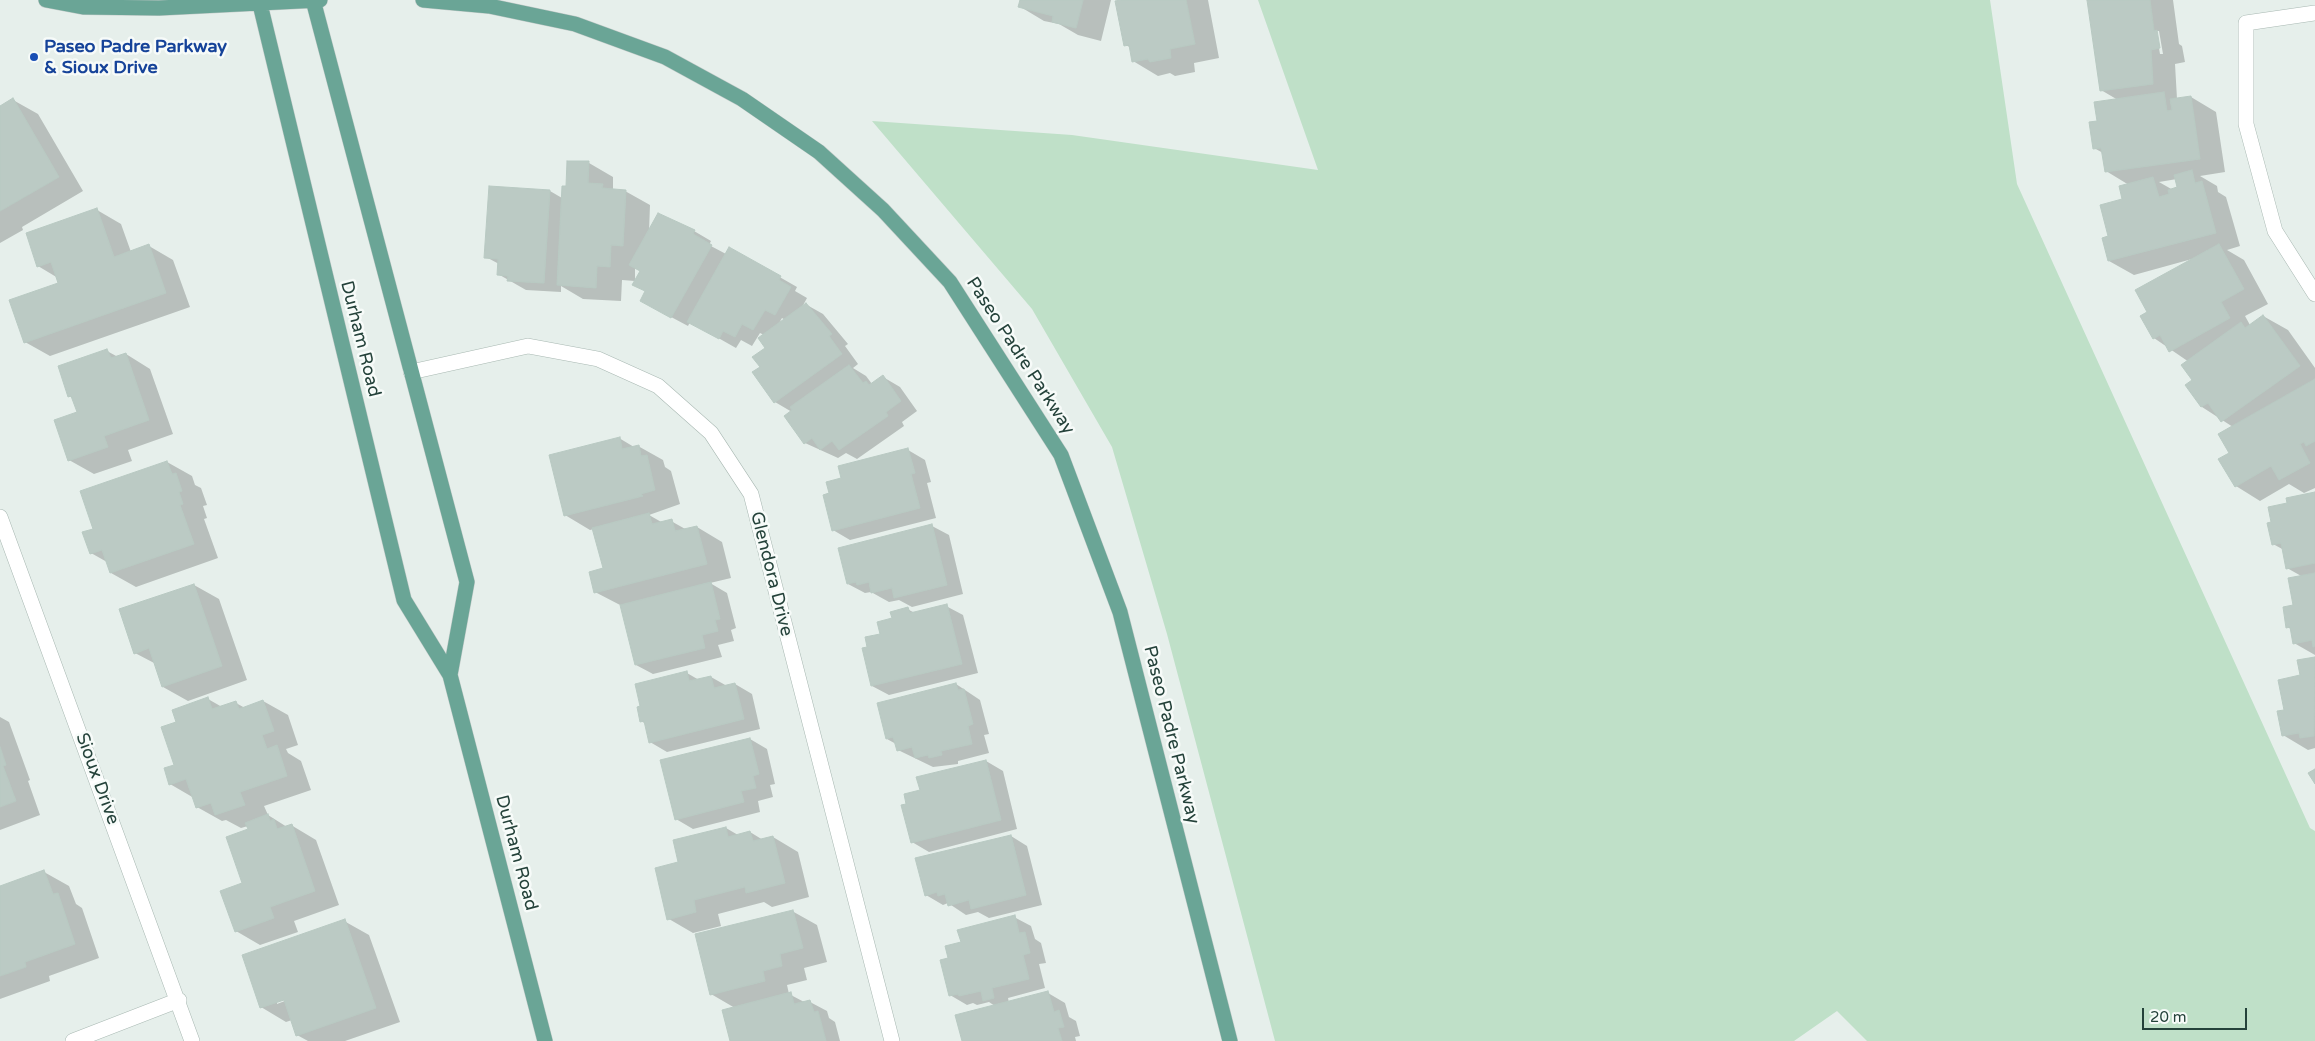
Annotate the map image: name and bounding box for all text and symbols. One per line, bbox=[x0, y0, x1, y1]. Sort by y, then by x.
place label: Paseo Padre Parkway & Sioux Drive bbox=[44, 36, 227, 78]
marker: Paseo Padre Parkway & Sioux Drive bbox=[28, 51, 40, 63]
street label: Paseo Padre Parkway bbox=[961, 273, 1079, 439]
street label: Durham Road bbox=[335, 279, 385, 399]
street label: Glendora Drive bbox=[745, 509, 797, 639]
street label: Paseo Padre Parkway bbox=[1138, 644, 1204, 826]
street label: Sioux Drive bbox=[70, 730, 124, 828]
street label: Durham Road bbox=[490, 793, 542, 913]
scale bar bbox=[2145, 998, 2250, 1030]
text: 20 m bbox=[2150, 1008, 2187, 1026]

